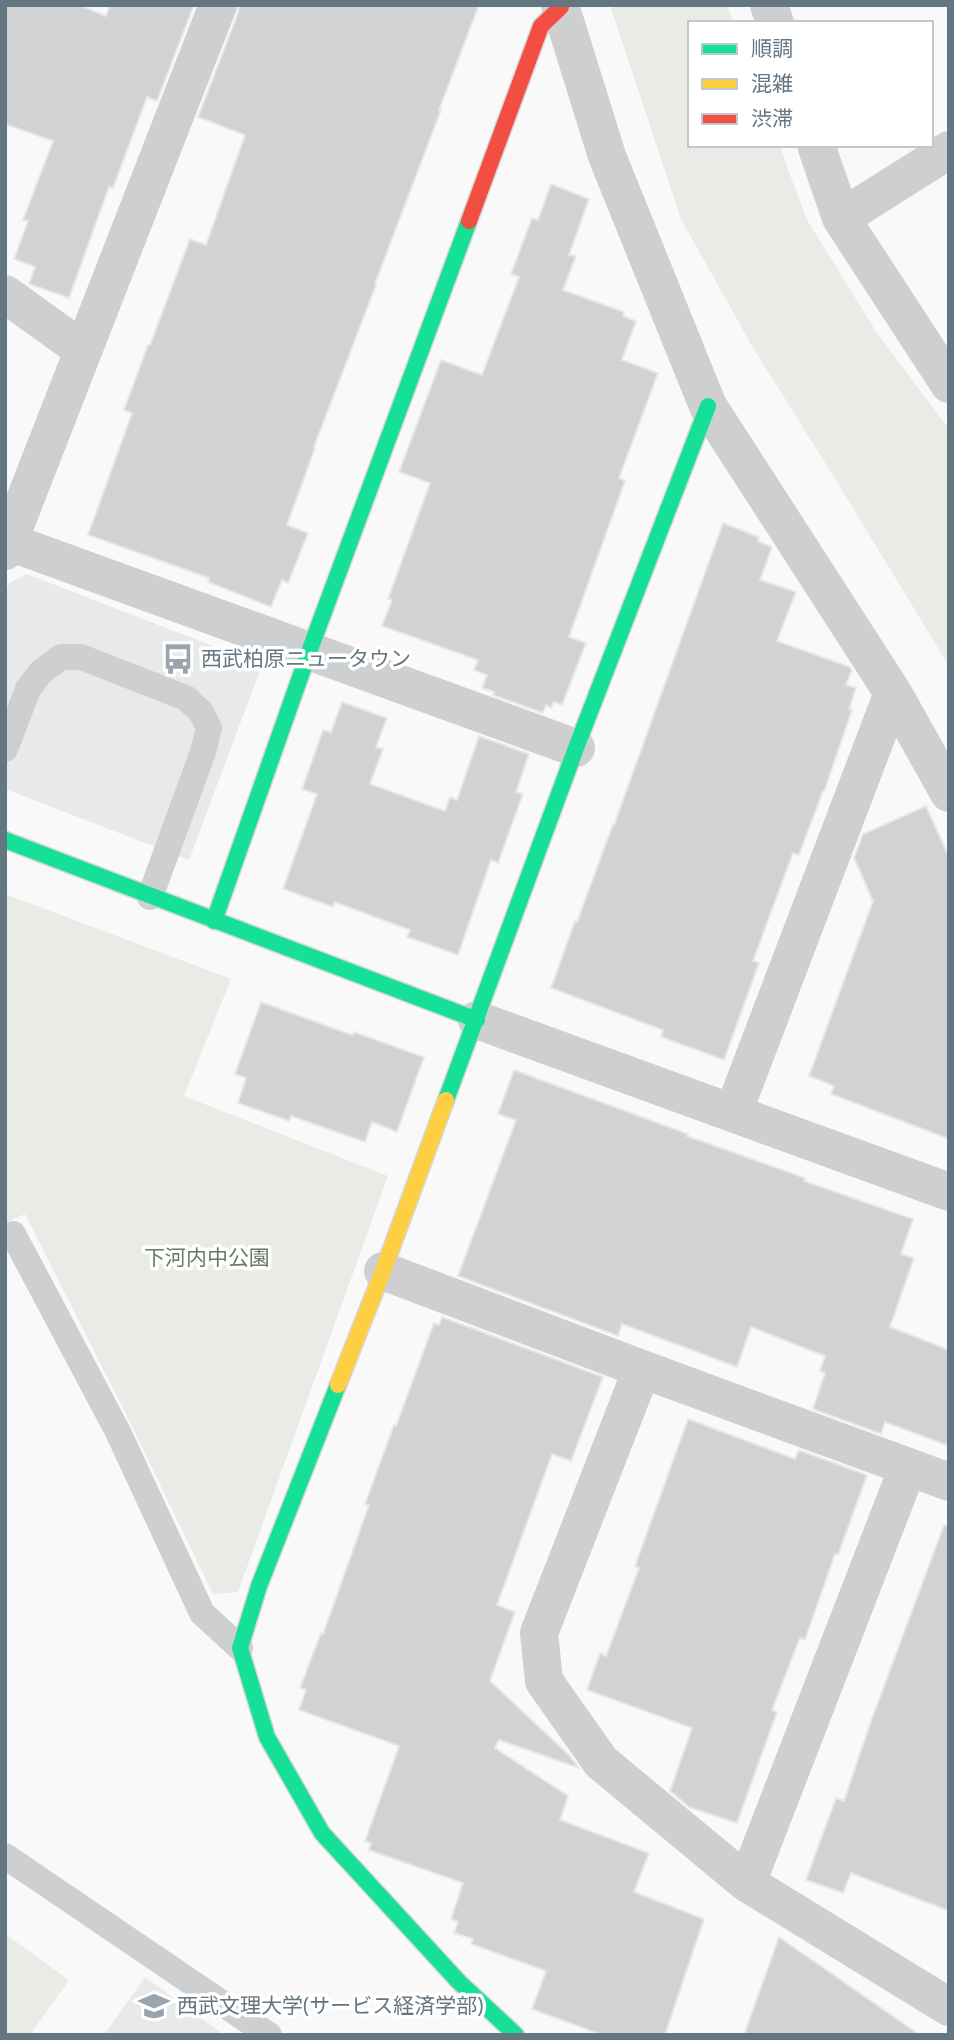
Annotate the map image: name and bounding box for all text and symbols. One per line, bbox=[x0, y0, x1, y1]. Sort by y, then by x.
legend bbox=[688, 21, 933, 147]
text: 順調 bbox=[751, 34, 793, 62]
text: 混雑 bbox=[751, 69, 793, 97]
text: 渋滞 bbox=[751, 104, 793, 132]
bus stop icon: 西武柏原ニュータウン bbox=[161, 642, 195, 676]
place label: 西武柏原ニュータウン bbox=[201, 644, 411, 672]
park label: 下河内中公園 bbox=[144, 1243, 270, 1271]
school or university icon: 西武文理大学(サービス経済学部) bbox=[137, 1989, 171, 2023]
place label: 西武文理大学(サービス経済学部) bbox=[177, 1991, 483, 2019]

